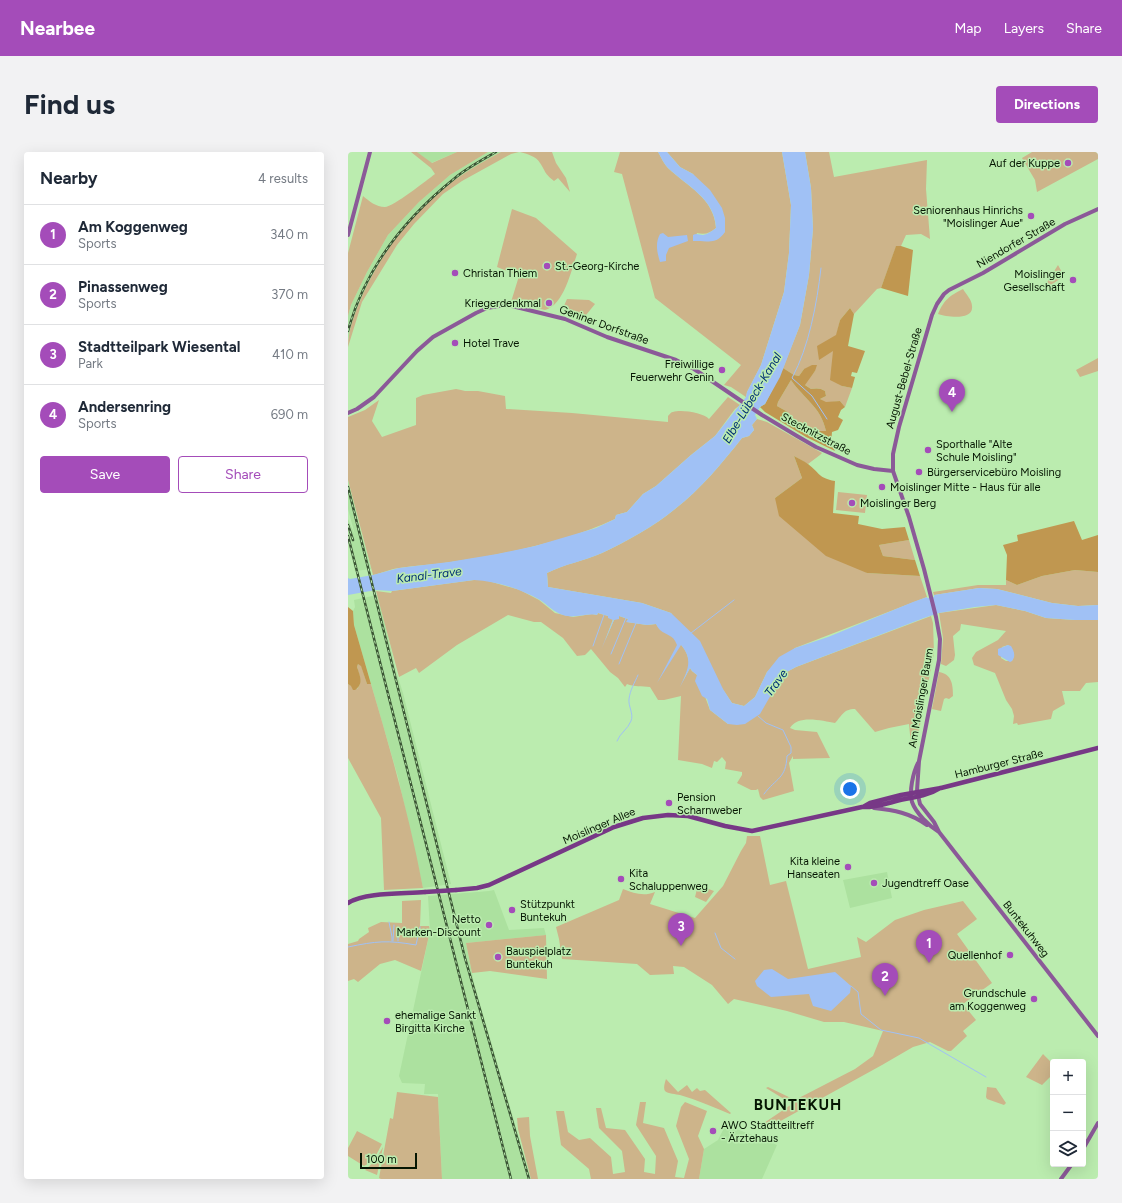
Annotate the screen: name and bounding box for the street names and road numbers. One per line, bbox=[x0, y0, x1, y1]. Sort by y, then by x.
street label: Niendorfer Straße bbox=[974, 215, 1058, 271]
street label: Geniner Dorfstraße bbox=[558, 303, 650, 347]
street label: August-Bebel-Straße bbox=[883, 326, 925, 430]
street label: Stecknitzstraße bbox=[779, 410, 853, 458]
street label: Am Moislinger Baum bbox=[906, 647, 936, 749]
street label: Hamburger Straße bbox=[953, 747, 1045, 781]
street label: Moislinger Allee bbox=[561, 805, 637, 847]
street label: Buntekuhweg bbox=[1000, 898, 1052, 960]

